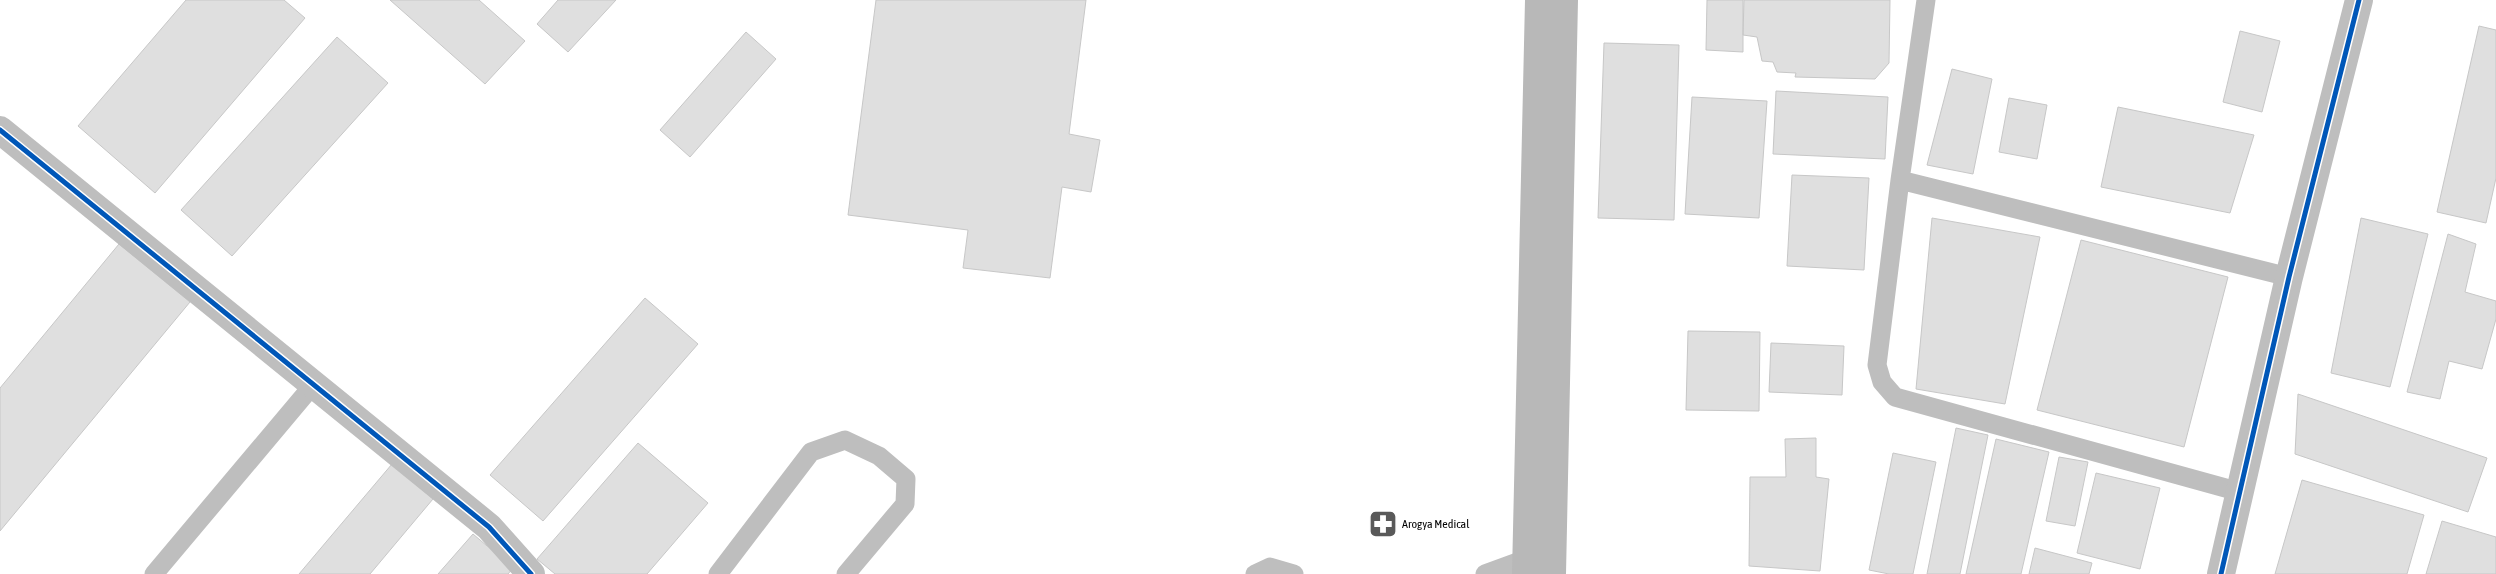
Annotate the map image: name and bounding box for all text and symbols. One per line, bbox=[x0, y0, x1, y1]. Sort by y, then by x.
pharmacy icon: Arogya Medical bbox=[1368, 509, 1398, 539]
place label: Arogya Medical bbox=[1402, 517, 1470, 531]

